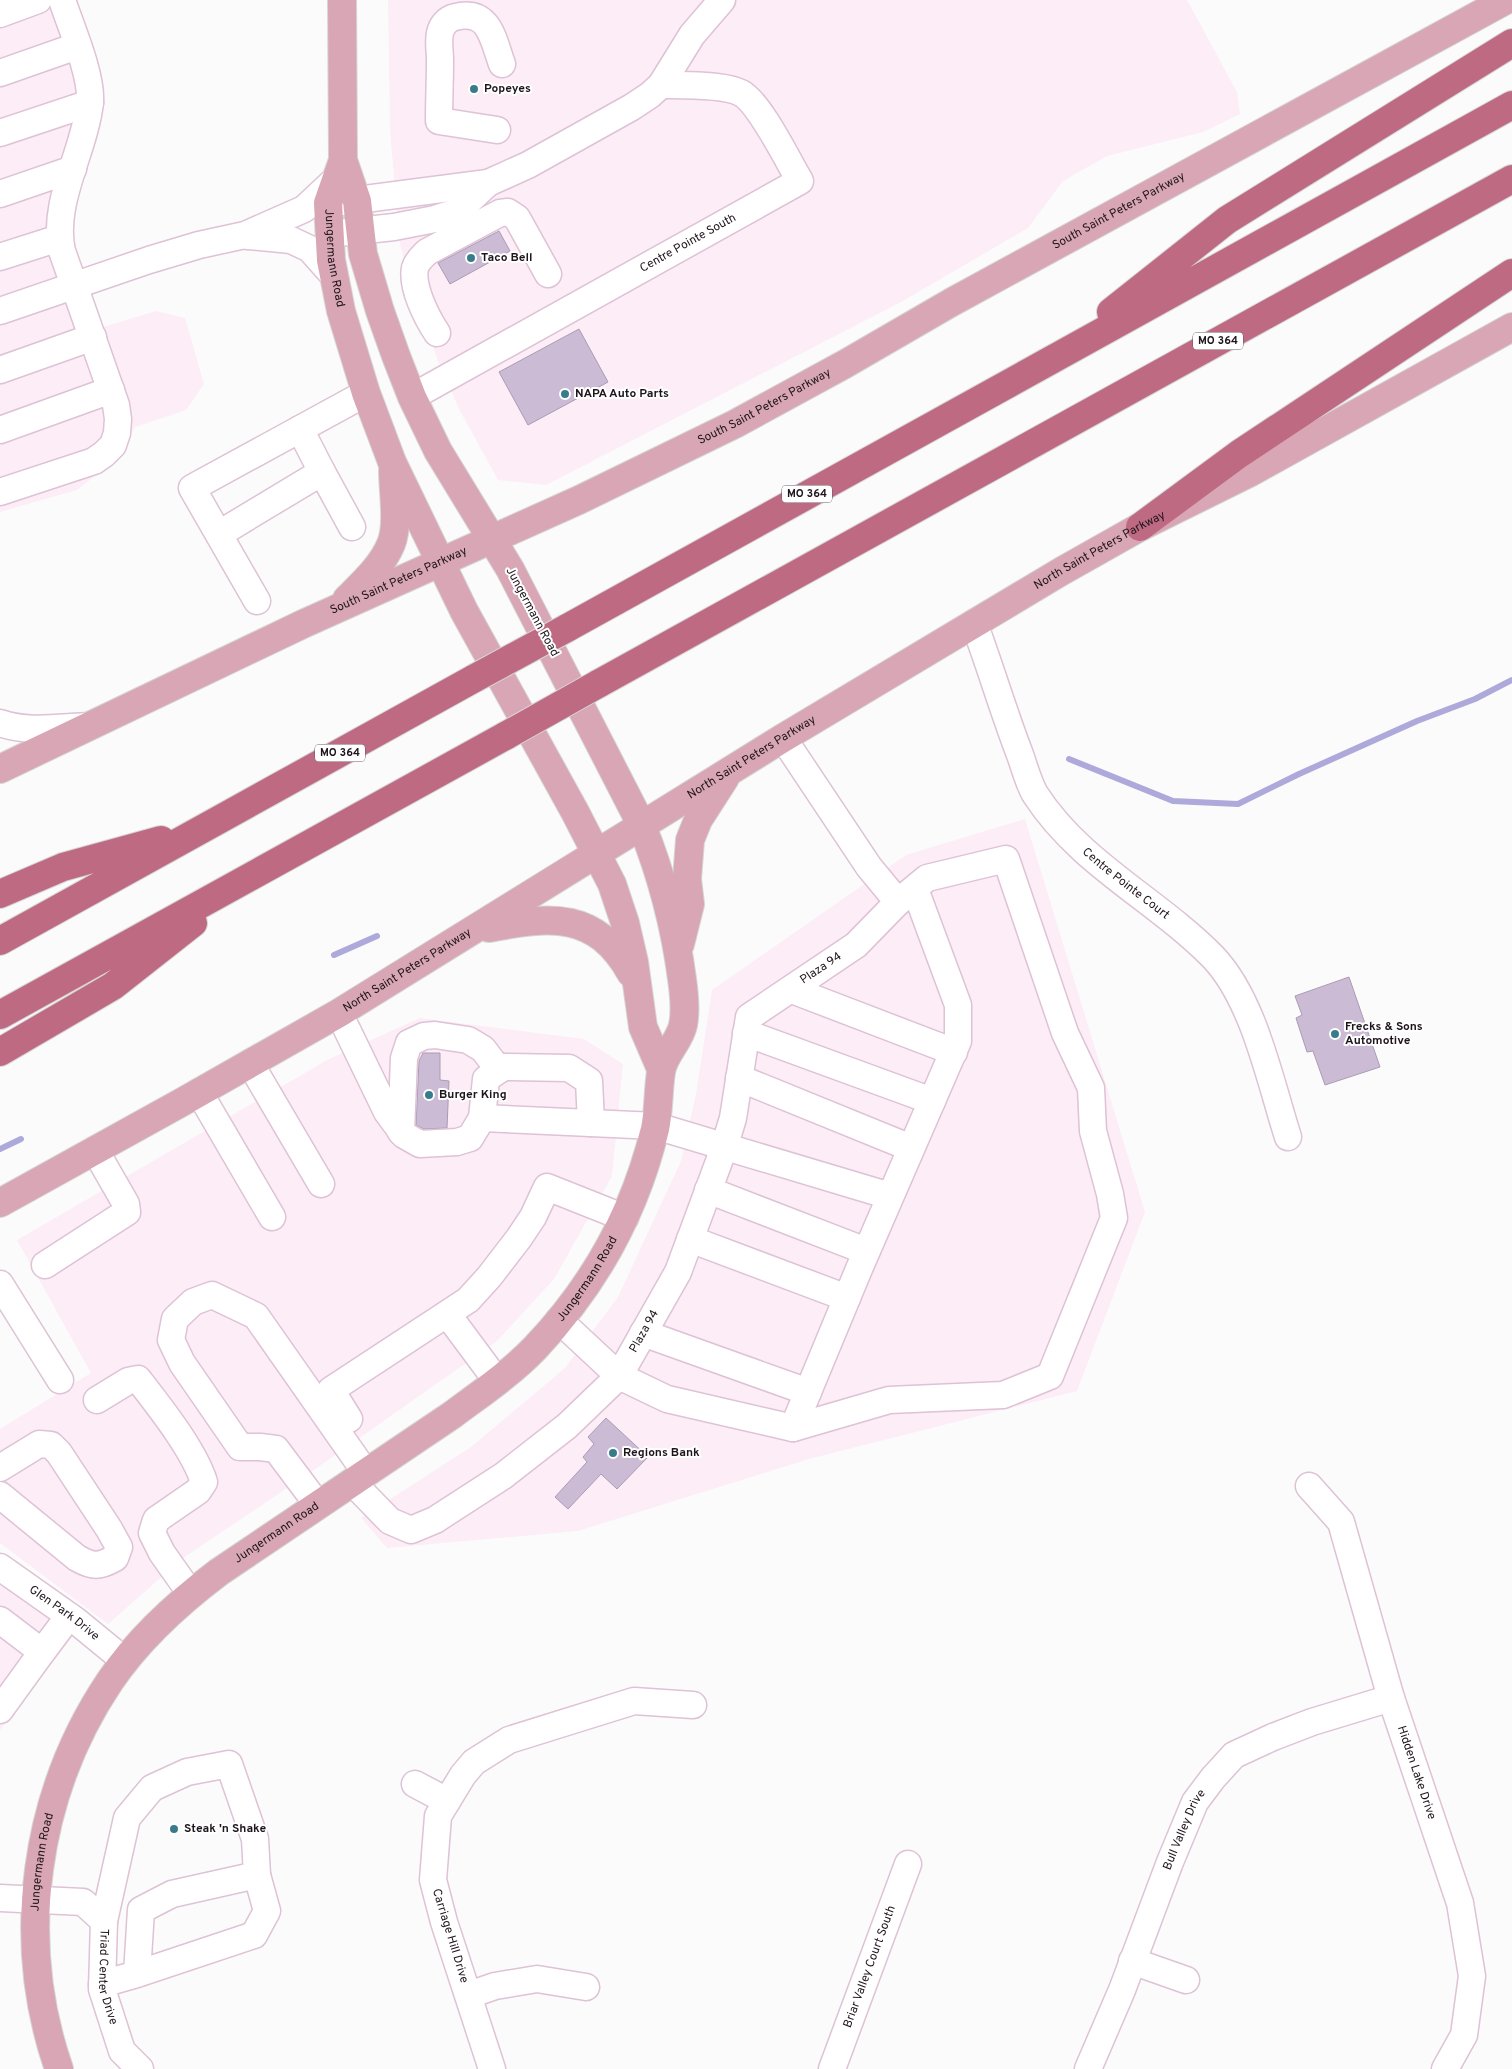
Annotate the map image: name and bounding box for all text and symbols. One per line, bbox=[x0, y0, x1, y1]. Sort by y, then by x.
place label: Popeyes bbox=[484, 81, 531, 97]
marker: Popeyes bbox=[468, 83, 480, 95]
street label: South Saint Peters Parkway bbox=[1050, 168, 1188, 254]
street label: Jungermann Road bbox=[320, 208, 348, 309]
street label: Centre Pointe South bbox=[637, 210, 739, 277]
place label: Taco Bell bbox=[481, 250, 532, 266]
marker: Taco Bell bbox=[465, 252, 477, 264]
road number: MO 364 bbox=[1193, 332, 1243, 350]
street label: South Saint Peters Parkway bbox=[695, 365, 834, 449]
place label: NAPA Auto Parts bbox=[575, 386, 669, 402]
marker: NAPA Auto Parts bbox=[559, 388, 571, 400]
road number: MO 364 bbox=[782, 486, 832, 502]
street label: North Saint Peters Parkway bbox=[1031, 508, 1168, 594]
street label: South Saint Peters Parkway bbox=[328, 543, 470, 619]
street label: Jungermann Road bbox=[502, 564, 562, 660]
street label: North Saint Peters Parkway bbox=[684, 712, 819, 803]
road number: MO 364 bbox=[315, 744, 365, 761]
street label: Centre Pointe Court bbox=[1079, 844, 1173, 923]
street label: North Saint Peters Parkway bbox=[340, 925, 475, 1016]
street label: Plaza 94 bbox=[797, 949, 845, 988]
place label: Frecks & Sons Automotive bbox=[1345, 1019, 1423, 1049]
marker: Frecks & Sons Automotive bbox=[1329, 1028, 1341, 1040]
place label: Burger King bbox=[439, 1087, 507, 1103]
marker: Burger King bbox=[423, 1089, 435, 1101]
street label: Jungermann Road bbox=[554, 1234, 622, 1325]
street label: Plaza 94 bbox=[626, 1307, 663, 1356]
place label: Regions Bank bbox=[623, 1445, 700, 1461]
marker: Regions Bank bbox=[607, 1447, 619, 1459]
street label: Jungermann Road bbox=[231, 1499, 322, 1567]
street label: Glen Park Drive bbox=[26, 1582, 102, 1645]
street label: Hidden Lake Drive bbox=[1393, 1724, 1439, 1822]
street label: Bull Valley Drive bbox=[1160, 1786, 1210, 1872]
street label: Jungermann Road bbox=[28, 1811, 58, 1912]
place label: Steak 'n Shake bbox=[184, 1821, 267, 1837]
marker: Steak 'n Shake bbox=[168, 1823, 180, 1835]
street label: Carriage Hill Drive bbox=[428, 1887, 472, 1985]
street label: Briar Valley Court South bbox=[840, 1903, 900, 2030]
street label: Triad Center Drive bbox=[94, 1929, 121, 2027]

